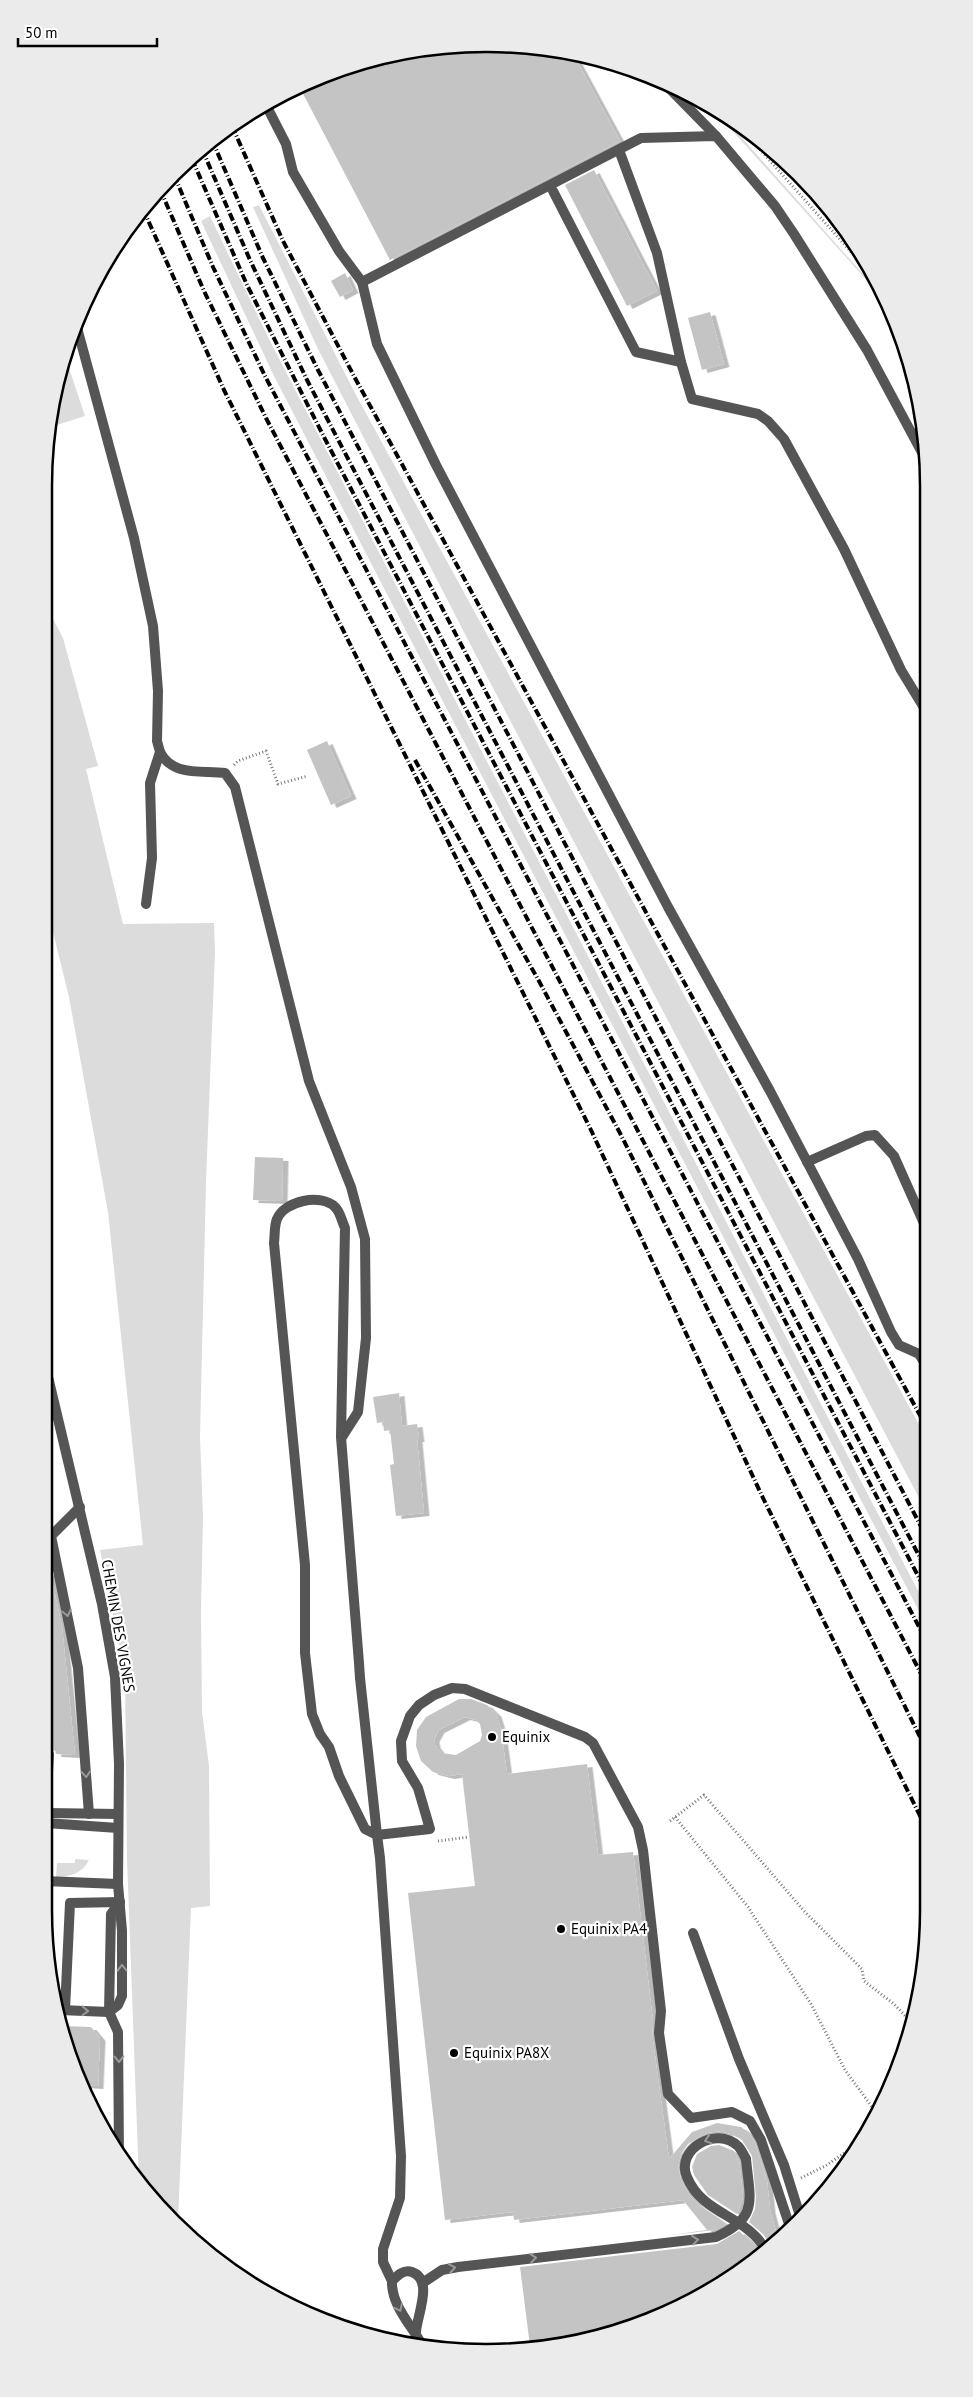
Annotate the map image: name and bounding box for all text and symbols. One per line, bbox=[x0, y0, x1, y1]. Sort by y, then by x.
scale bar bbox=[18, 15, 156, 47]
text: 50 m bbox=[25, 23, 58, 42]
street label: CHEMIN DES VIGNES bbox=[97, 1558, 140, 1694]
one-way arrow bbox=[61, 1608, 72, 1617]
place label: Equinix bbox=[502, 1727, 550, 1746]
marker: Equinix bbox=[486, 1731, 498, 1743]
one-way arrow bbox=[80, 1770, 91, 1778]
place label: Equinix PA4 bbox=[571, 1919, 647, 1938]
marker: Equinix PA4 bbox=[555, 1923, 567, 1935]
one-way arrow bbox=[117, 1964, 127, 1972]
one-way arrow bbox=[81, 2005, 89, 2016]
place label: Equinix PA8X bbox=[464, 2043, 549, 2062]
marker: Equinix PA8X bbox=[448, 2047, 460, 2059]
one-way arrow bbox=[113, 2055, 124, 2063]
one-way arrow bbox=[704, 2134, 713, 2144]
one-way arrow bbox=[691, 2235, 699, 2246]
one-way arrow bbox=[530, 2253, 538, 2264]
one-way arrow bbox=[448, 2264, 457, 2274]
one-way arrow bbox=[393, 2303, 403, 2312]

